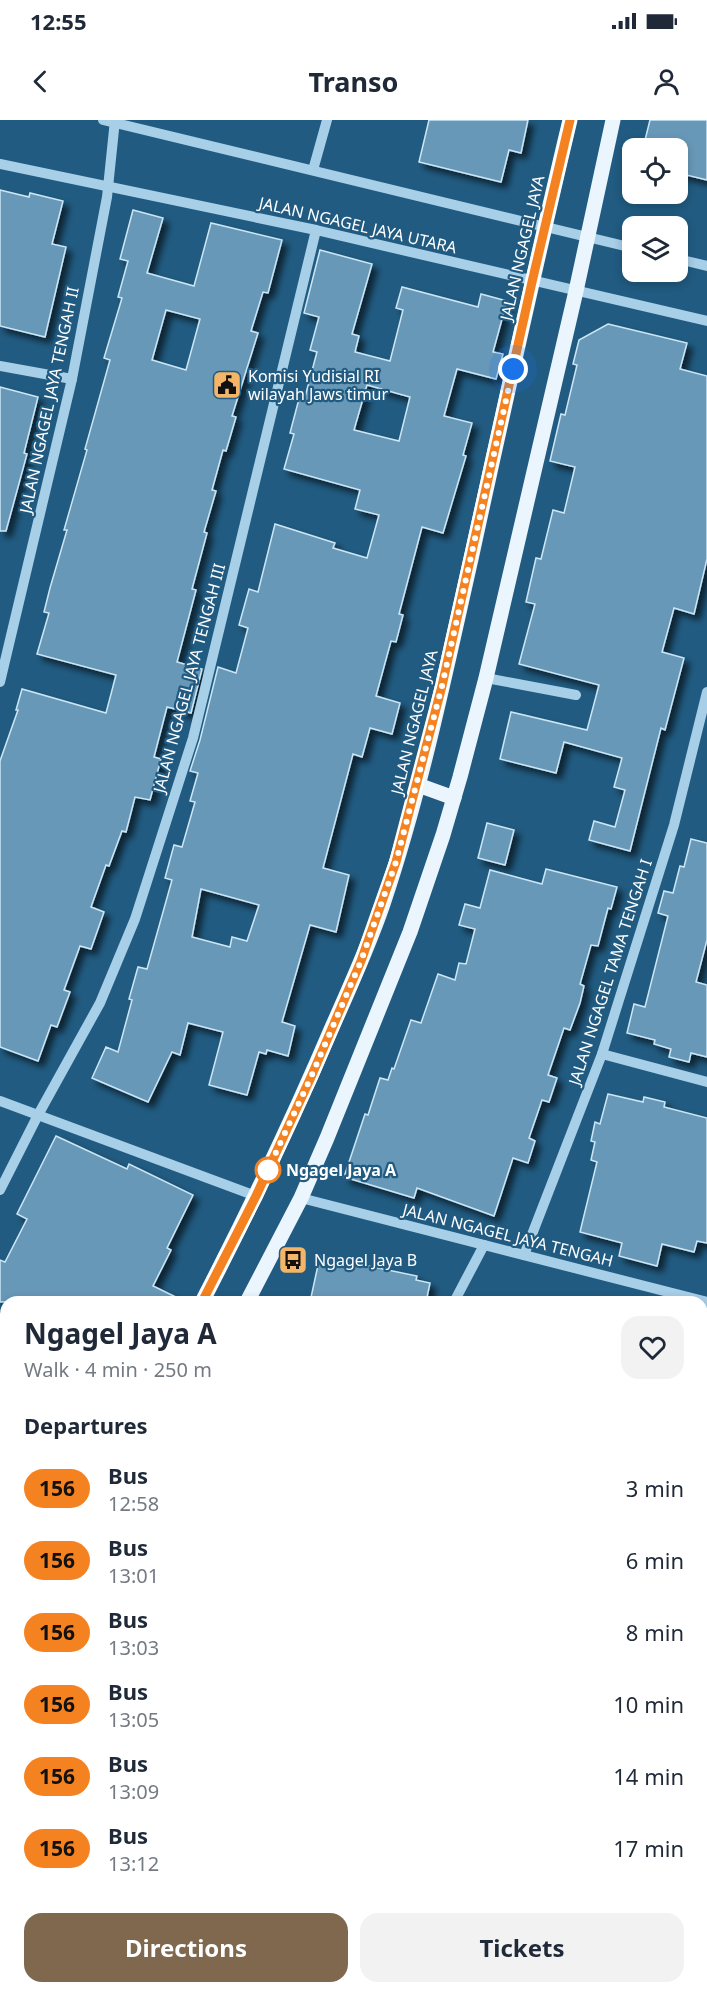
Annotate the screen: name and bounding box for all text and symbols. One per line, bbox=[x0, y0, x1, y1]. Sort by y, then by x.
text: 12:55 bbox=[30, 6, 87, 36]
text: Transo bbox=[309, 63, 398, 100]
icon: back bbox=[24, 65, 57, 98]
icon: person bbox=[650, 65, 683, 98]
map controls bbox=[622, 138, 688, 282]
button: locate bbox=[622, 138, 688, 204]
street label: JALAN NGAGEL JAYA bbox=[494, 173, 550, 325]
street label: JALAN NGAGEL JAYA UTARA bbox=[255, 191, 460, 259]
button: layers bbox=[622, 216, 688, 282]
street label: JALAN NGAGEL JAYA TENGAH II bbox=[14, 285, 84, 517]
your location bbox=[498, 354, 528, 384]
place label: Komisi Yudisial RI wilayah Jaws timur bbox=[248, 365, 388, 405]
public building icon: Komisi Yudisial RI wilayah Jaws timur bbox=[211, 369, 243, 401]
street label: JALAN NGAGEL JAYA TENGAH III bbox=[147, 561, 230, 797]
street label: JALAN NGAGEL JAYA bbox=[385, 647, 443, 799]
street label: JALAN NGAGEL TAMA TENGAH I bbox=[562, 856, 657, 1090]
marker: Ngagel Jaya A bbox=[255, 1157, 281, 1183]
place label: Ngagel Jaya A bbox=[286, 1159, 397, 1181]
street label: JALAN NGAGEL JAYA TENGAH bbox=[399, 1198, 616, 1272]
bus stop icon: Ngagel Jaya B bbox=[277, 1244, 309, 1276]
place label: Ngagel Jaya B bbox=[314, 1249, 417, 1271]
text: Ngagel Jaya A bbox=[24, 1314, 217, 1352]
button: heart bbox=[621, 1316, 684, 1379]
text: Walk · 4 min · 250 m bbox=[24, 1356, 212, 1383]
text: Departures bbox=[24, 1410, 148, 1440]
text: Bus bbox=[108, 1460, 148, 1490]
text: 3 min bbox=[626, 1473, 684, 1503]
text: 156 bbox=[39, 1474, 75, 1502]
text: 12:58 bbox=[108, 1490, 159, 1517]
text: Bus bbox=[108, 1532, 148, 1562]
text: 6 min bbox=[626, 1545, 684, 1575]
text: 156 bbox=[39, 1546, 75, 1574]
text: 13:01 bbox=[108, 1562, 159, 1589]
text: Bus bbox=[108, 1604, 148, 1634]
text: 8 min bbox=[626, 1617, 684, 1647]
text: 156 bbox=[39, 1618, 75, 1646]
text: 13:03 bbox=[108, 1634, 159, 1661]
text: Bus bbox=[108, 1676, 148, 1706]
text: 10 min bbox=[613, 1689, 684, 1719]
text: 156 bbox=[39, 1690, 75, 1718]
text: 13:05 bbox=[108, 1706, 159, 1733]
text: Bus bbox=[108, 1748, 148, 1778]
text: 14 min bbox=[613, 1761, 684, 1791]
text: 156 bbox=[39, 1762, 75, 1790]
text: 13:09 bbox=[108, 1778, 159, 1805]
text: Bus bbox=[108, 1820, 148, 1850]
text: 17 min bbox=[613, 1833, 684, 1863]
text: 156 bbox=[39, 1834, 75, 1862]
text: 13:12 bbox=[108, 1850, 159, 1877]
button: Directions bbox=[24, 1913, 348, 1982]
button: Tickets bbox=[360, 1913, 684, 1982]

